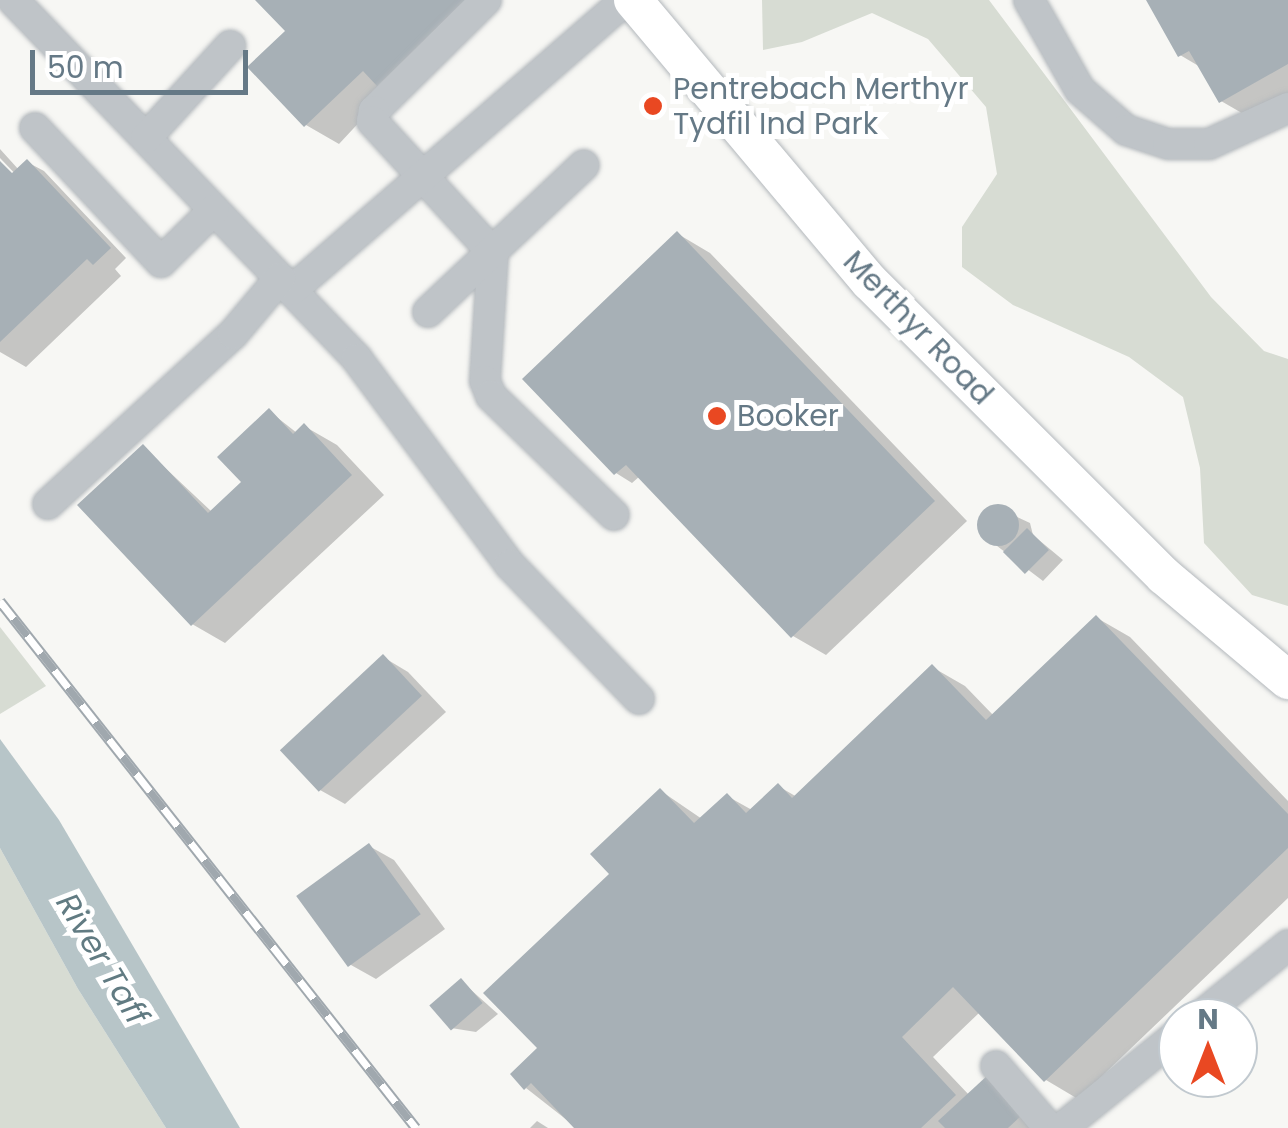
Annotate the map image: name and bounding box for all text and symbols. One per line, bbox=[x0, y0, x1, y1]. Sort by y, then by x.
scale bar bbox=[35, 30, 252, 92]
text: 50 m bbox=[47, 46, 124, 89]
place label: Pentrebach Merthyr Tydfil Ind Park bbox=[673, 71, 969, 142]
marker: Pentrebach Merthyr Tydfil Ind Park bbox=[642, 95, 664, 117]
street label: Merthyr Road bbox=[836, 244, 1000, 412]
place label: Booker bbox=[737, 398, 839, 434]
marker: Booker bbox=[706, 405, 728, 427]
water label: River Taff bbox=[48, 886, 156, 1032]
north arrow bbox=[1158, 998, 1258, 1098]
text: N bbox=[1197, 1000, 1219, 1039]

